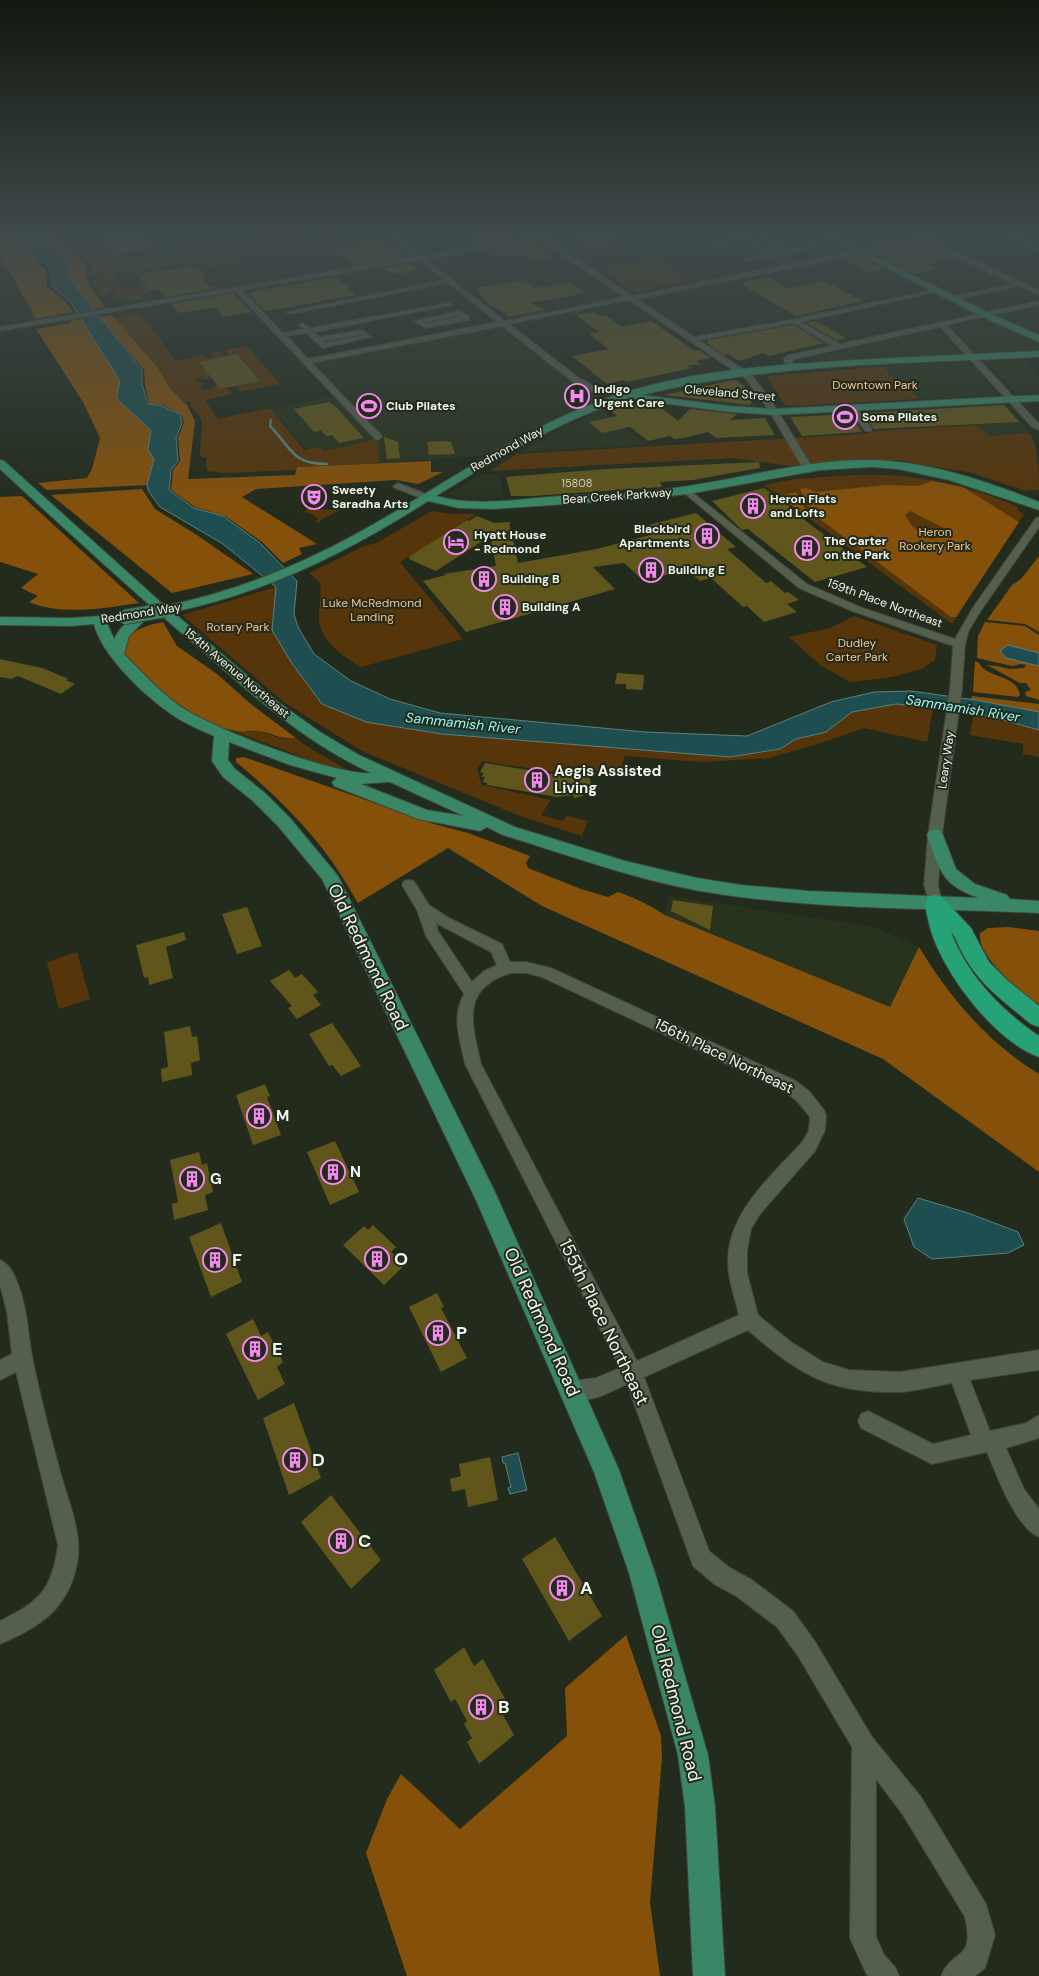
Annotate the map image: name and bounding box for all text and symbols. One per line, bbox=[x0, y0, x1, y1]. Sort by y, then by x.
park label: Downtown Park bbox=[832, 377, 918, 393]
place label: Indigo Urgent Care bbox=[594, 381, 664, 411]
street label: Cleveland Street bbox=[684, 381, 777, 405]
hospital icon: Indigo Urgent Care bbox=[564, 383, 590, 409]
sports icon: Club Pilates bbox=[356, 393, 382, 419]
place label: Club Pilates bbox=[386, 398, 456, 414]
sports icon: Soma Pilates bbox=[832, 404, 858, 430]
place label: Soma Pilates bbox=[862, 409, 937, 425]
street label: Redmond Way bbox=[468, 422, 546, 476]
house number: 15808 bbox=[561, 476, 593, 490]
place label: Sweety Saradha Arts bbox=[332, 482, 408, 512]
theatre icon: Sweety Saradha Arts bbox=[301, 484, 327, 510]
street label: Bear Creek Parkway bbox=[562, 484, 673, 508]
place label: Heron Flats and Lofts bbox=[770, 491, 837, 521]
building icon: Heron Flats and Lofts bbox=[740, 493, 766, 519]
place label: Blackbird Apartments bbox=[619, 521, 690, 551]
building icon: Blackbird Apartments bbox=[694, 523, 720, 549]
park label: Heron Rookery Park bbox=[899, 524, 971, 554]
place label: Hyatt House - Redmond bbox=[474, 527, 546, 557]
hotel icon: Hyatt House - Redmond bbox=[443, 529, 469, 555]
place label: The Carter on the Park bbox=[824, 533, 890, 563]
building icon: The Carter on the Park bbox=[794, 535, 820, 561]
building icon: Building E bbox=[638, 557, 664, 583]
place label: Building E bbox=[668, 562, 725, 578]
building icon: Building B bbox=[471, 566, 497, 592]
place label: Building B bbox=[502, 571, 560, 587]
street label: 159th Place Northeast bbox=[825, 575, 945, 631]
building icon: Building A bbox=[492, 594, 518, 620]
park label: Luke McRedmond Landing bbox=[322, 595, 422, 625]
street label: Redmond Way bbox=[100, 599, 182, 627]
place label: Building A bbox=[522, 599, 581, 615]
park label: Rotary Park bbox=[207, 619, 269, 635]
street label: 154th Avenue Northeast bbox=[181, 624, 293, 722]
park label: Dudley Carter Park bbox=[826, 635, 888, 665]
water label: Sammamish River bbox=[905, 690, 1022, 726]
water label: Sammamish River bbox=[405, 708, 522, 738]
street label: Leary Way bbox=[934, 730, 958, 790]
place label: Aegis Assisted Living bbox=[554, 761, 661, 798]
building icon: Aegis Assisted Living bbox=[524, 767, 550, 793]
street label: Old Redmond Road bbox=[322, 880, 414, 1034]
street label: 156th Place Northeast bbox=[651, 1014, 797, 1098]
building icon: M bbox=[246, 1103, 272, 1129]
place label: M bbox=[276, 1106, 289, 1126]
building icon: N bbox=[320, 1159, 346, 1185]
place label: N bbox=[350, 1162, 361, 1182]
building icon: G bbox=[179, 1166, 205, 1192]
place label: G bbox=[210, 1169, 222, 1189]
street label: 155th Place Northeast bbox=[553, 1235, 655, 1409]
street label: Old Redmond Road bbox=[498, 1244, 586, 1400]
building icon: O bbox=[364, 1246, 390, 1272]
building icon: F bbox=[202, 1247, 228, 1273]
place label: O bbox=[394, 1247, 408, 1271]
place label: F bbox=[232, 1248, 242, 1272]
building icon: P bbox=[425, 1320, 451, 1346]
place label: P bbox=[456, 1321, 467, 1345]
building icon: E bbox=[242, 1336, 268, 1362]
place label: E bbox=[272, 1337, 283, 1361]
building icon: D bbox=[282, 1447, 308, 1473]
place label: D bbox=[312, 1448, 325, 1472]
building icon: C bbox=[328, 1528, 354, 1554]
place label: C bbox=[358, 1529, 371, 1553]
building icon: A bbox=[549, 1575, 575, 1601]
place label: A bbox=[580, 1576, 593, 1600]
street label: Old Redmond Road bbox=[645, 1622, 707, 1784]
building icon: B bbox=[468, 1694, 494, 1720]
place label: B bbox=[498, 1695, 509, 1719]

